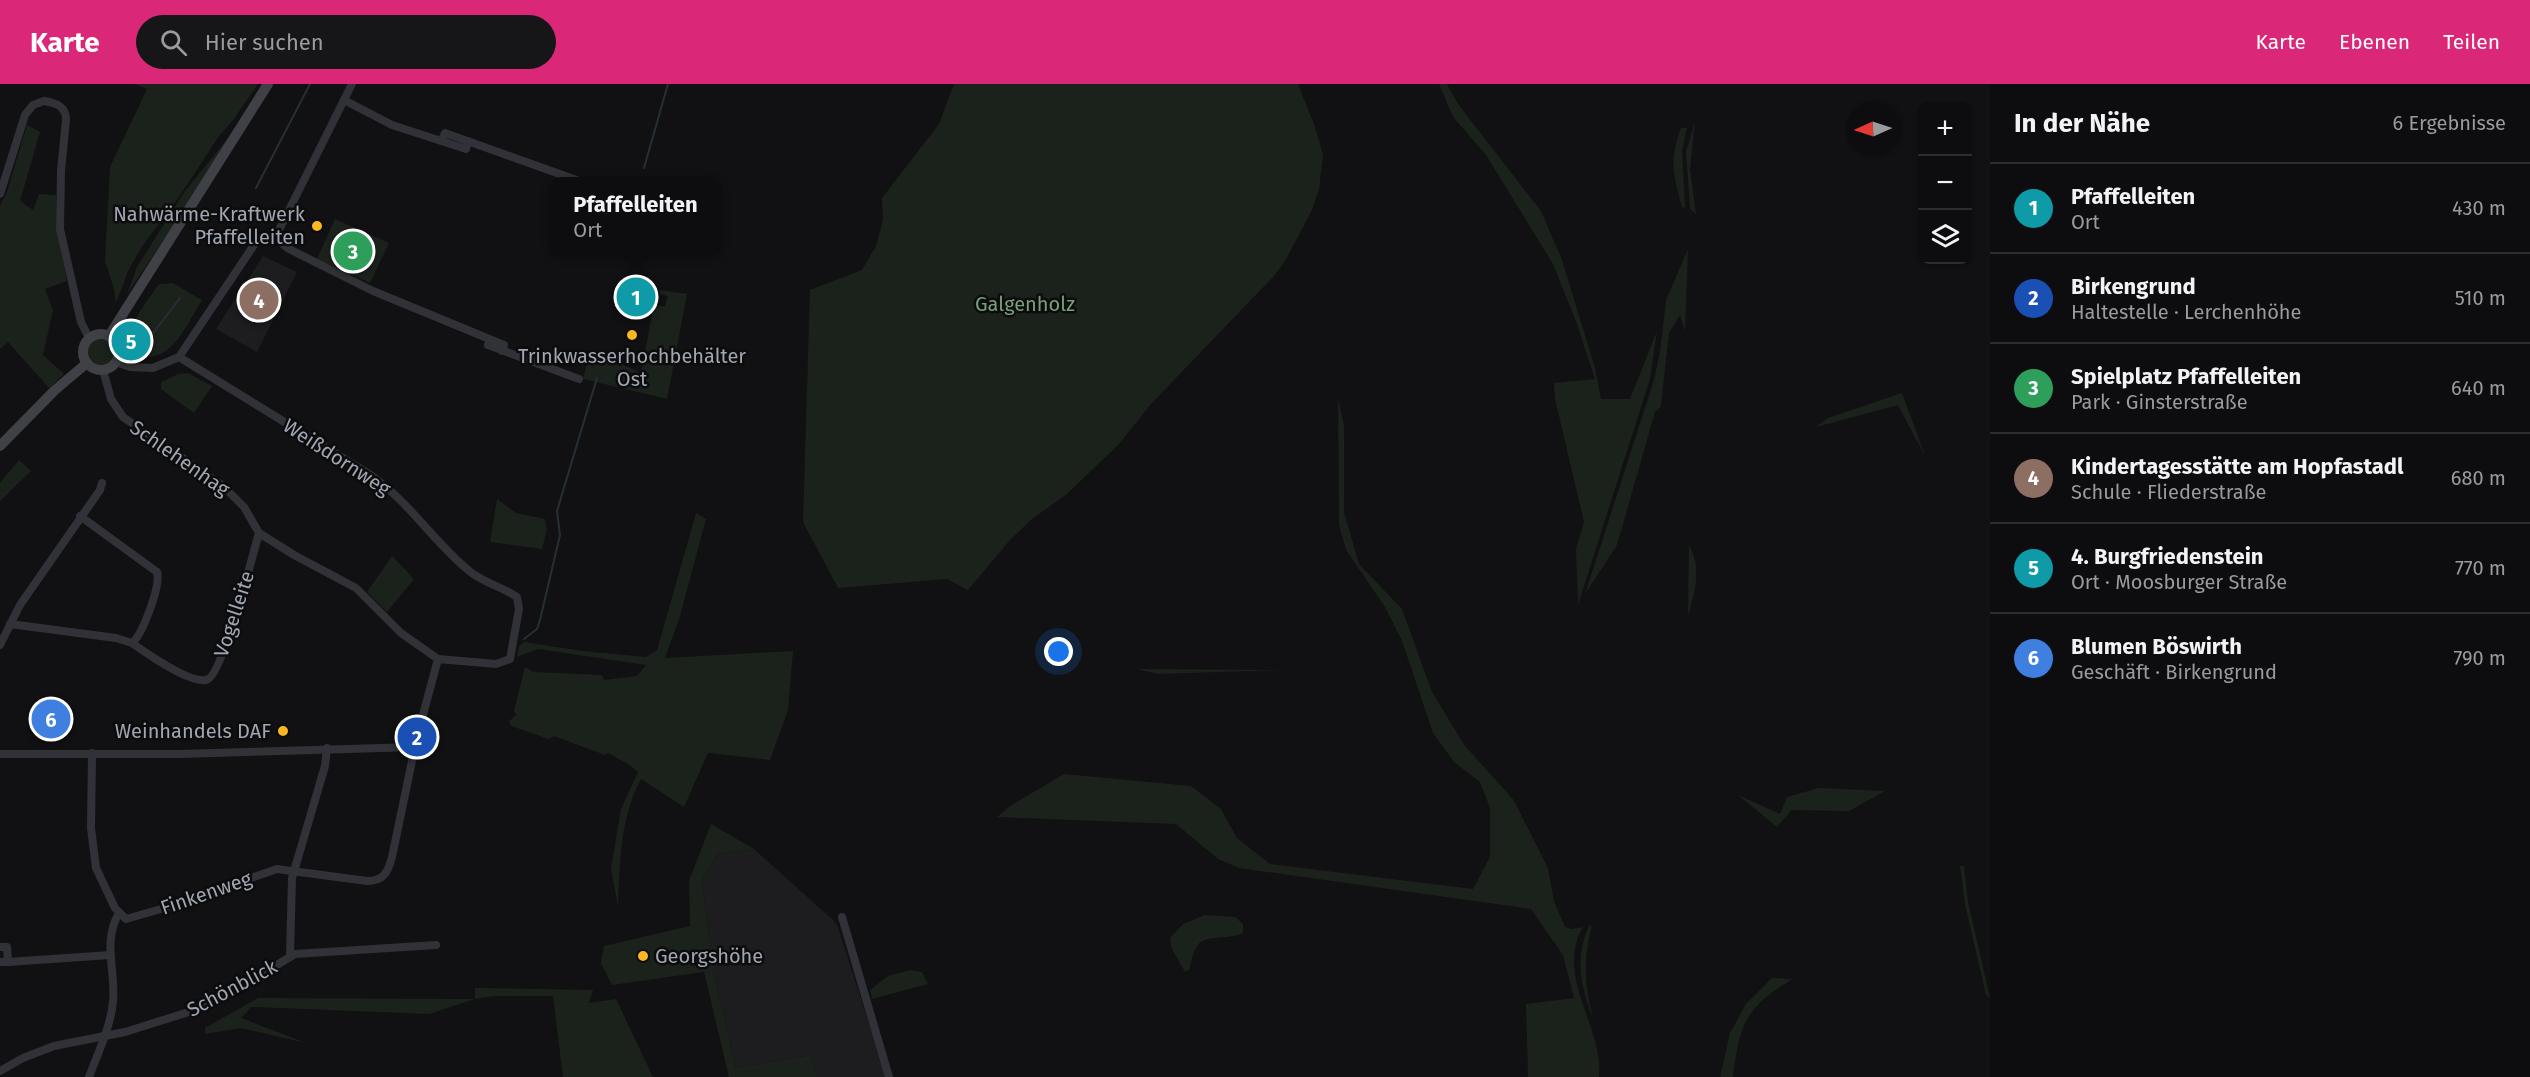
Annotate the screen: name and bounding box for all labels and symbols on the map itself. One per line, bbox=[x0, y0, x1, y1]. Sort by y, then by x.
north arrow bbox=[1846, 102, 1900, 156]
place label: Nahwärme-Kraftwerk Pfaffelleiten bbox=[113, 202, 306, 249]
marker: Nahwärme-Kraftwerk Pfaffelleiten bbox=[310, 219, 324, 233]
pin: 3 bbox=[334, 228, 372, 274]
pin: 1 bbox=[616, 274, 656, 320]
pin: 4 bbox=[240, 278, 278, 322]
park label: Galgenholz bbox=[975, 292, 1075, 316]
pin: 5 bbox=[112, 318, 150, 364]
marker: Trinkwasserhochbehälter Ost bbox=[625, 328, 639, 342]
place label: Trinkwasserhochbehälter Ost bbox=[518, 344, 746, 391]
street label: Weißdornweg bbox=[279, 413, 396, 501]
street label: Schlehenhag bbox=[126, 415, 235, 501]
street label: Vogelleite bbox=[209, 568, 259, 660]
your location bbox=[1044, 637, 1073, 666]
pin: 6 bbox=[32, 696, 70, 742]
pin: 2 bbox=[398, 714, 436, 760]
place label: Weinhandels DAF bbox=[115, 719, 271, 743]
marker: Weinhandels DAF bbox=[276, 724, 290, 738]
street label: Finkenweg bbox=[157, 866, 255, 920]
place label: Georgshöhe bbox=[655, 944, 763, 968]
marker: Georgshöhe bbox=[636, 949, 650, 963]
street label: Schönblick bbox=[183, 954, 282, 1022]

